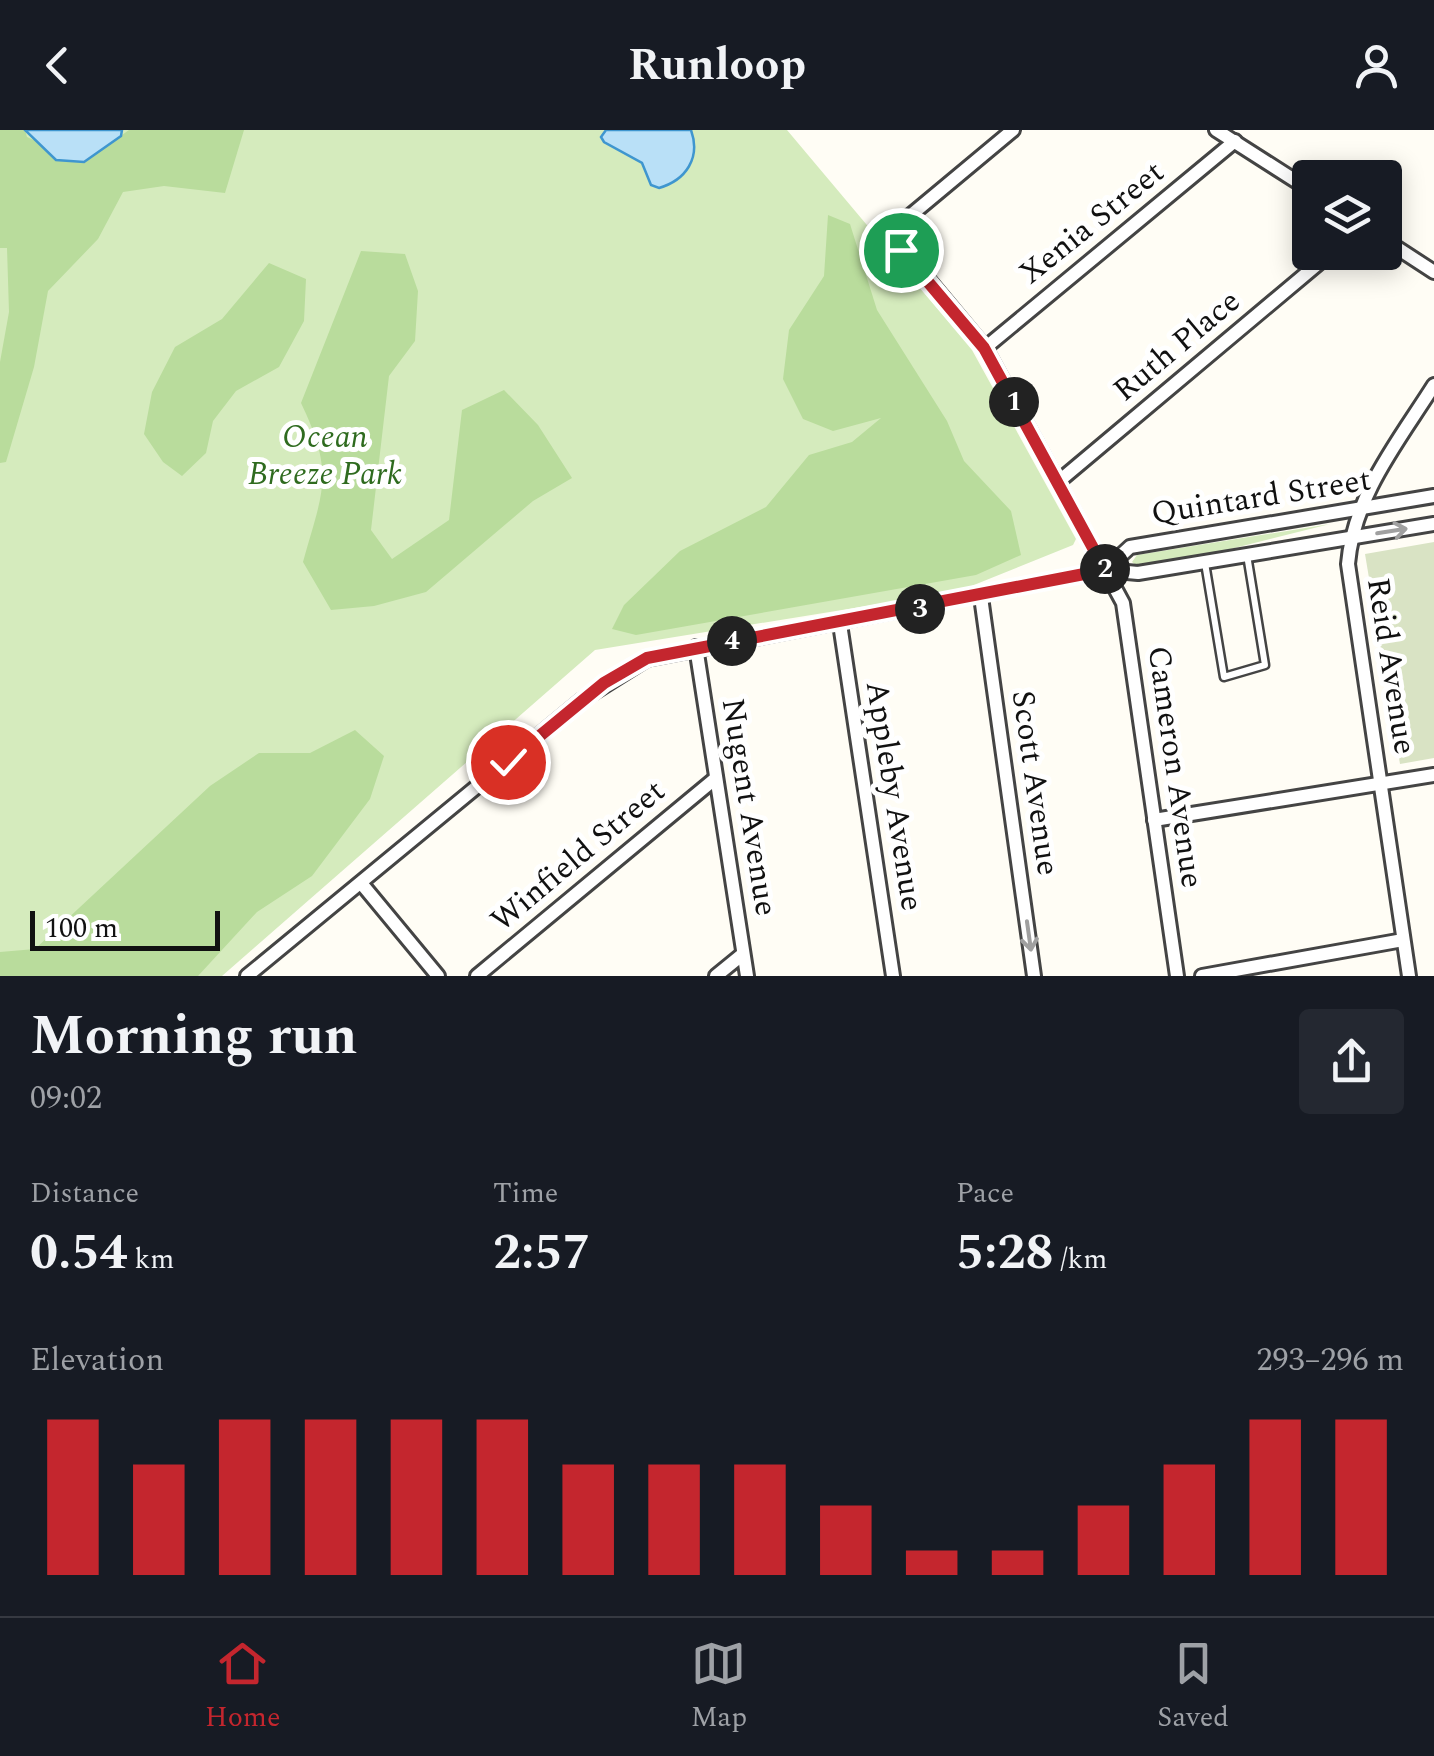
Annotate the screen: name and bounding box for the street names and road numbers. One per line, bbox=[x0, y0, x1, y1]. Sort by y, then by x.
street label: Xenia Street bbox=[1009, 149, 1175, 297]
street label: Ruth Place bbox=[1103, 278, 1251, 414]
street label: Quintard Street bbox=[1148, 455, 1374, 539]
street label: Reid Avenue bbox=[1353, 574, 1429, 758]
street label: Cameron Avenue bbox=[1134, 643, 1216, 891]
street label: Appleby Avenue bbox=[852, 678, 936, 914]
street label: Scott Avenue bbox=[998, 687, 1072, 879]
street label: Nugent Avenue bbox=[708, 695, 790, 919]
street label: Winfield Street bbox=[480, 768, 676, 944]

